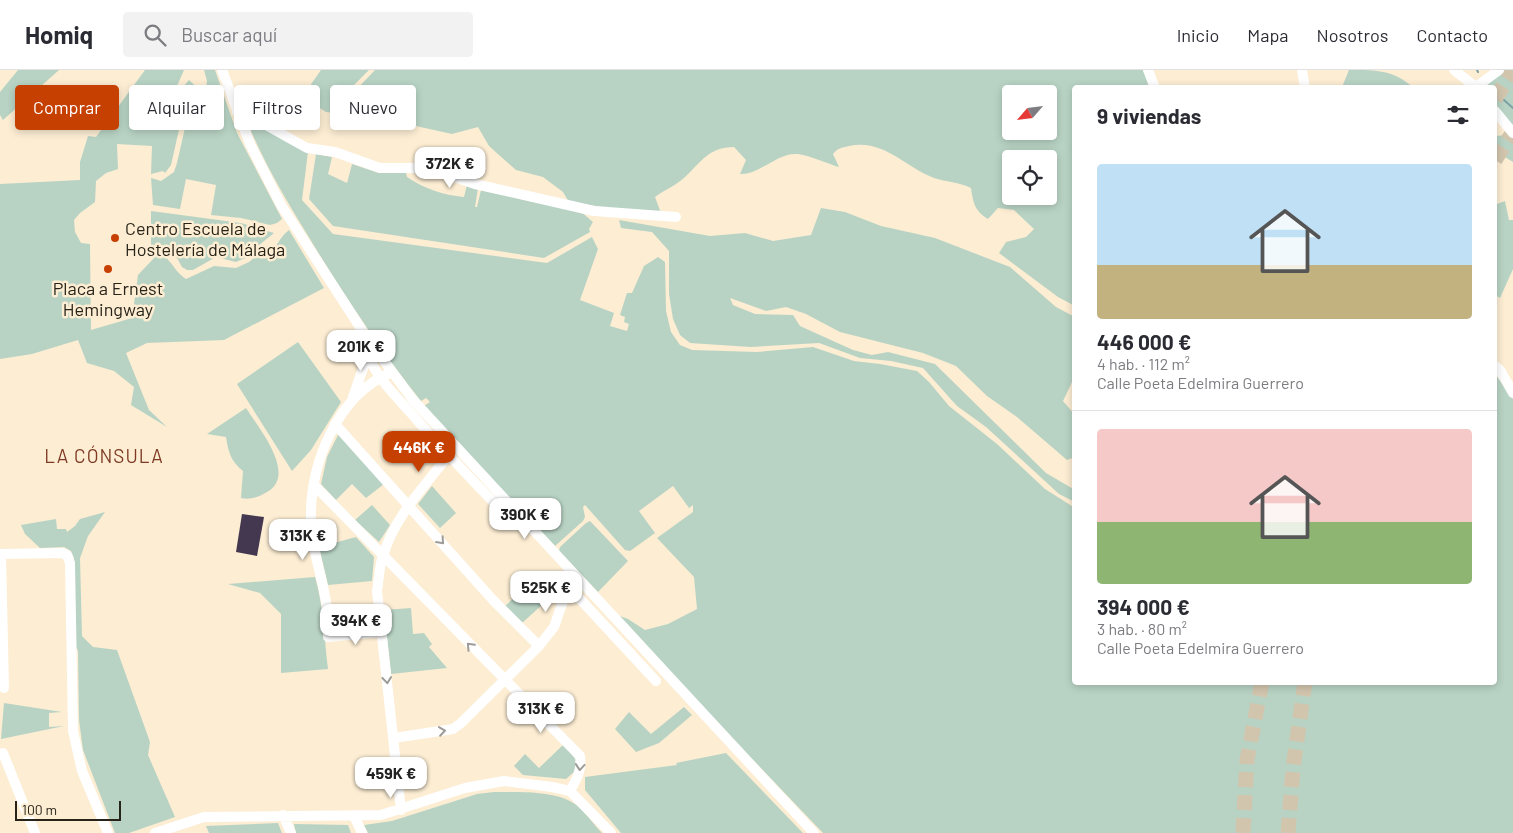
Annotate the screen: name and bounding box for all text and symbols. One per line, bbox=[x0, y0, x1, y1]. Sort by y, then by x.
search box bbox=[123, 12, 473, 57]
text: Homiq bbox=[25, 20, 93, 49]
icon: search bbox=[141, 21, 169, 49]
text: Buscar aquí bbox=[181, 23, 277, 46]
text: Inicio bbox=[1177, 24, 1219, 46]
text: Mapa bbox=[1247, 24, 1289, 46]
text: Nosotros bbox=[1317, 24, 1388, 46]
text: Contacto bbox=[1416, 24, 1488, 46]
chip: Comprar bbox=[15, 85, 119, 130]
chip: Alquilar bbox=[129, 85, 224, 130]
chip: Filtros bbox=[234, 85, 320, 130]
chip: Nuevo bbox=[330, 85, 416, 130]
north arrow bbox=[1002, 85, 1058, 140]
map controls bbox=[1002, 85, 1057, 205]
icon: filters bbox=[1444, 101, 1472, 129]
text: 9 viviendas bbox=[1097, 103, 1201, 128]
pin: 372K € bbox=[409, 146, 491, 189]
button: locate bbox=[1002, 150, 1057, 205]
text: 372K € bbox=[426, 153, 474, 172]
icon: home bbox=[1240, 196, 1330, 286]
place label: Centro Escuela de Hostelería de Málaga bbox=[125, 217, 285, 260]
marker: Centro Escuela de Hostelería de Málaga bbox=[109, 232, 121, 244]
marker: Placa a Ernest Hemingway bbox=[102, 263, 114, 275]
place label: Placa a Ernest Hemingway bbox=[53, 277, 163, 320]
text: 446 000 € bbox=[1097, 329, 1191, 354]
pin: 201K € bbox=[320, 330, 402, 372]
text: 201K € bbox=[338, 336, 384, 355]
text: 4 hab. · 112 m² bbox=[1097, 354, 1190, 373]
text: Calle Poeta Edelmira Guerrero bbox=[1097, 373, 1304, 392]
pin: 446K € bbox=[378, 430, 460, 473]
text: 446K € bbox=[393, 437, 445, 456]
district label: LA CÓNSULA bbox=[44, 444, 164, 467]
icon: home bbox=[1240, 462, 1330, 552]
pin: 390K € bbox=[484, 498, 566, 540]
text: 390K € bbox=[500, 504, 550, 523]
pin: 313K € bbox=[262, 518, 344, 561]
text: 313K € bbox=[280, 525, 326, 544]
one-way arrow bbox=[435, 536, 444, 545]
pin: 525K € bbox=[505, 570, 587, 613]
text: 525K € bbox=[521, 577, 571, 596]
text: 394 000 € bbox=[1097, 594, 1190, 619]
pin: 394K € bbox=[315, 604, 397, 646]
text: 394K € bbox=[331, 610, 381, 629]
text: 3 hab. · 80 m² bbox=[1097, 619, 1187, 638]
text: Calle Poeta Edelmira Guerrero bbox=[1097, 638, 1304, 657]
one-way arrow bbox=[467, 643, 476, 652]
one-way arrow bbox=[381, 676, 392, 684]
pin: 313K € bbox=[500, 692, 582, 734]
text: 313K € bbox=[518, 698, 564, 717]
one-way arrow bbox=[438, 726, 446, 737]
pin: 459K € bbox=[350, 756, 432, 799]
text: 459K € bbox=[366, 763, 416, 782]
one-way arrow bbox=[574, 764, 585, 772]
scale bar bbox=[15, 798, 121, 821]
text: 100 m bbox=[22, 801, 57, 818]

